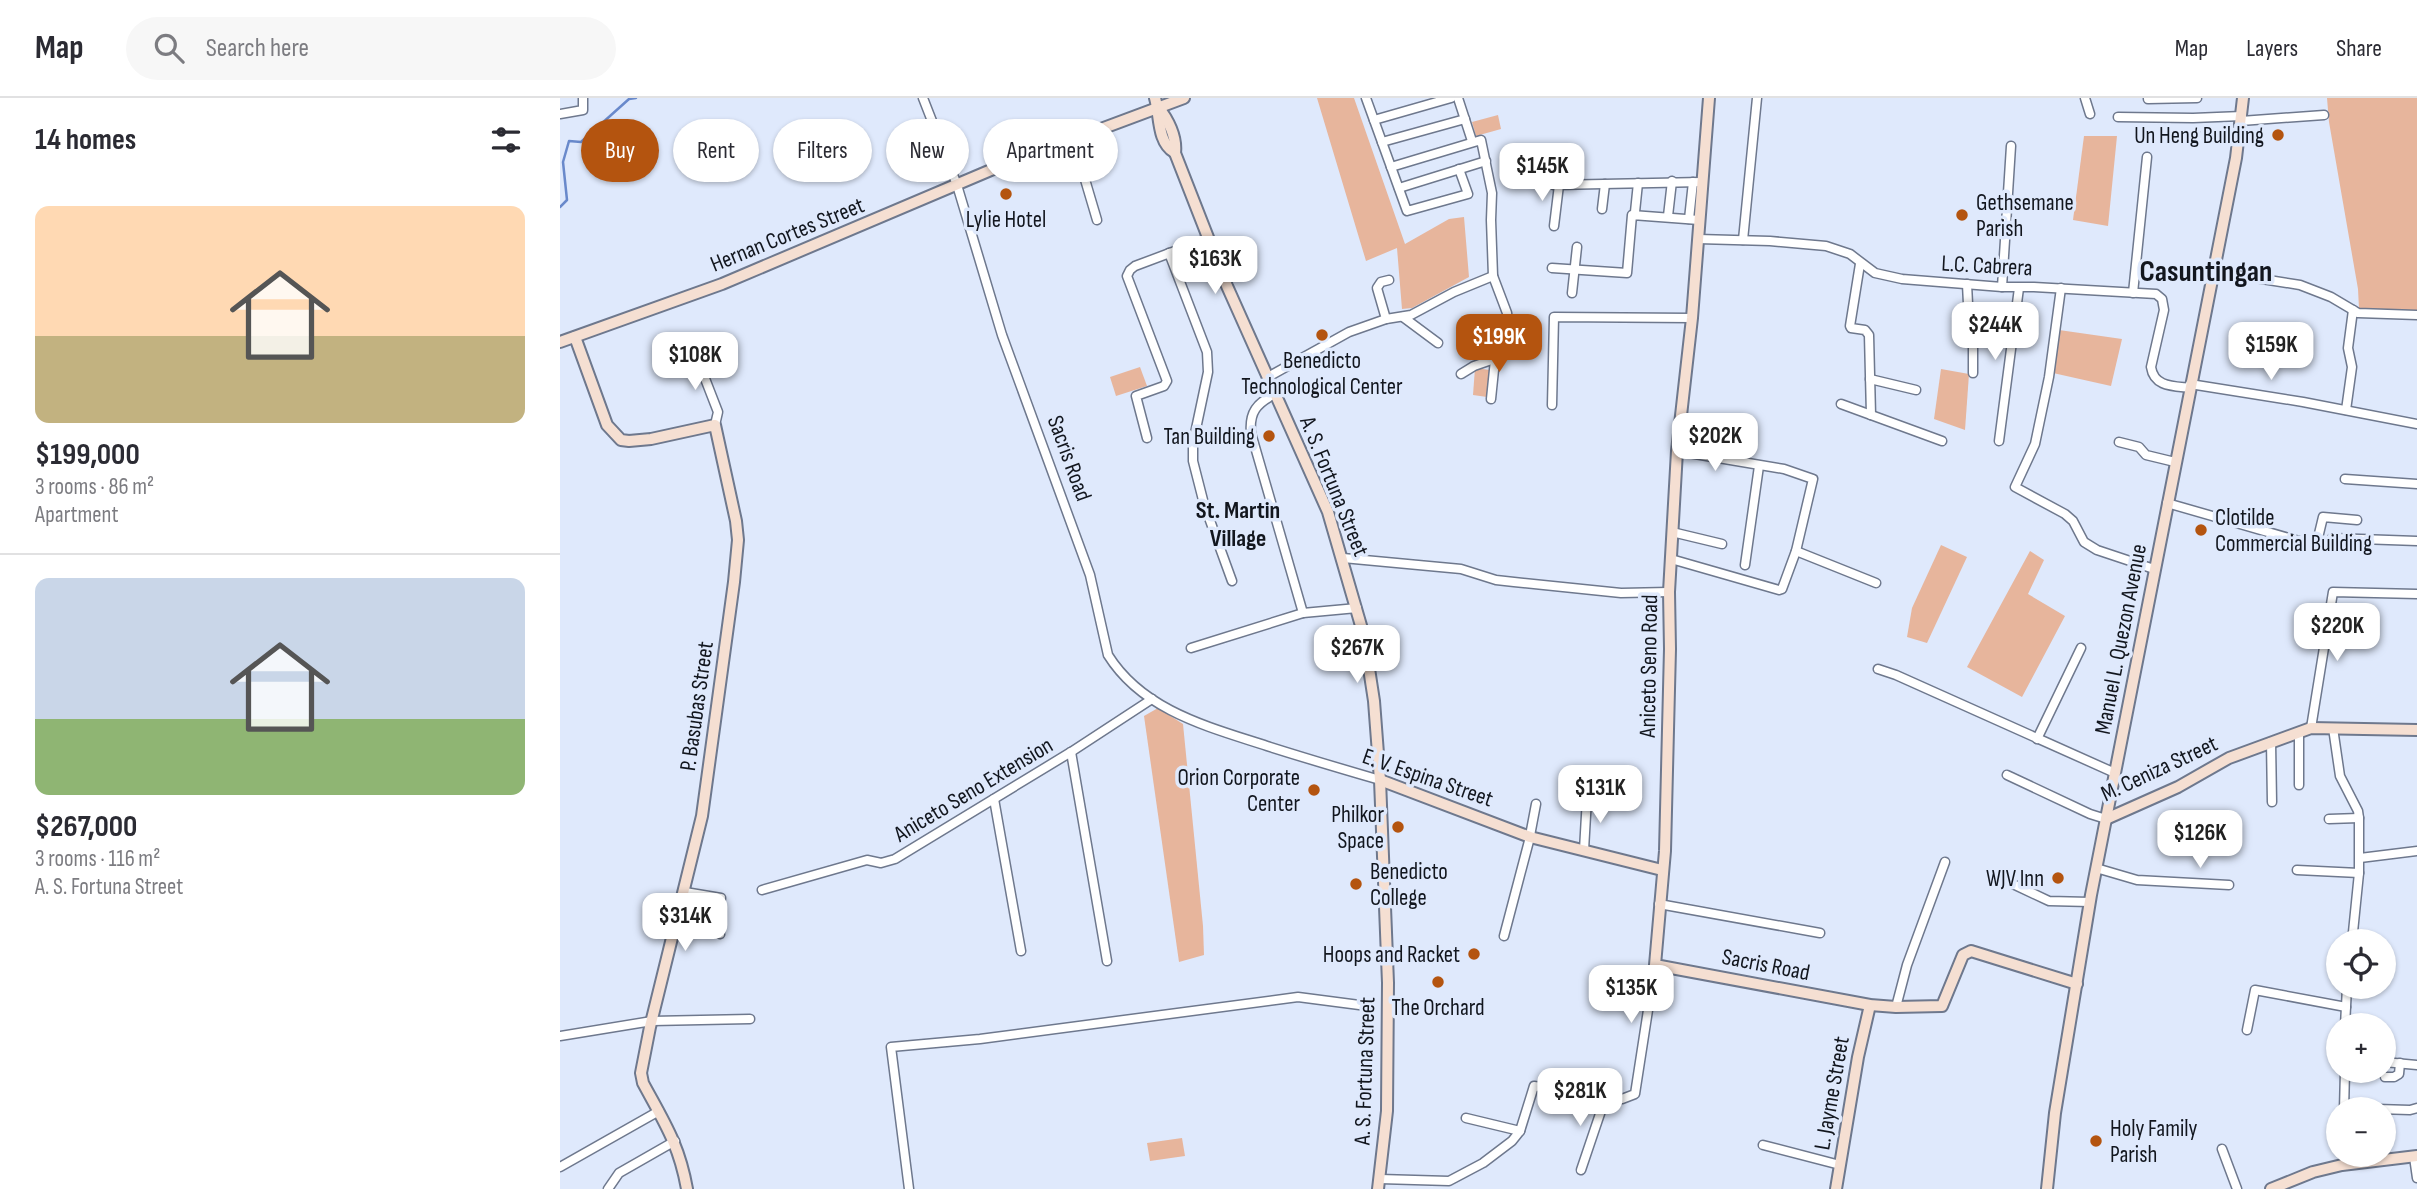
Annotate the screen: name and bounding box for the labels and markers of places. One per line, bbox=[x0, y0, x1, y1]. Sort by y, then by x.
place label: Un Heng Building bbox=[2134, 122, 2264, 150]
marker: Un Heng Building bbox=[2270, 127, 2286, 143]
pin: $145K bbox=[1493, 144, 1591, 203]
marker: Lylie Hotel bbox=[998, 186, 1014, 202]
place label: Gethsemane Parish bbox=[1976, 189, 2074, 243]
place label: Lylie Hotel bbox=[966, 206, 1046, 234]
marker: Gethsemane Parish bbox=[1954, 207, 1970, 223]
pin: $163K bbox=[1166, 236, 1264, 296]
pin: $244K bbox=[1946, 302, 2044, 362]
pin: $199K bbox=[1450, 314, 1548, 374]
pin: $159K bbox=[2222, 322, 2320, 382]
marker: Benedicto Technological Center bbox=[1314, 327, 1330, 343]
pin: $108K bbox=[646, 332, 744, 392]
place label: Benedicto Technological Center bbox=[1241, 347, 1403, 401]
pin: $202K bbox=[1666, 414, 1764, 473]
place label: Tan Building bbox=[1164, 423, 1255, 451]
marker: Tan Building bbox=[1261, 428, 1277, 444]
place label: Clotilde Commercial Building bbox=[2215, 504, 2372, 558]
marker: Clotilde Commercial Building bbox=[2193, 522, 2209, 538]
pin: $220K bbox=[2288, 603, 2386, 663]
pin: $267K bbox=[1308, 626, 1406, 685]
place label: Orion Corporate Center bbox=[1177, 764, 1300, 818]
pin: $131K bbox=[1551, 766, 1649, 825]
marker: Orion Corporate Center bbox=[1306, 782, 1322, 798]
place label: Philkor Space bbox=[1331, 801, 1384, 855]
pin: $126K bbox=[2151, 810, 2249, 870]
marker: Philkor Space bbox=[1390, 819, 1406, 835]
place label: Benedicto College bbox=[1370, 858, 1448, 912]
place label: WJV Inn bbox=[1986, 865, 2044, 893]
marker: WJV Inn bbox=[2050, 870, 2066, 886]
marker: Benedicto College bbox=[1348, 876, 1364, 892]
pin: $314K bbox=[636, 894, 734, 953]
place label: Hoops and Racket bbox=[1323, 941, 1460, 969]
marker: Hoops and Racket bbox=[1466, 946, 1482, 962]
pin: $135K bbox=[1582, 965, 1680, 1025]
marker: The Orchard bbox=[1430, 974, 1446, 990]
place label: The Orchard bbox=[1391, 994, 1485, 1022]
pin: $281K bbox=[1531, 1068, 1629, 1128]
place label: Holy Family Parish bbox=[2110, 1115, 2198, 1169]
marker: Holy Family Parish bbox=[2088, 1133, 2104, 1149]

